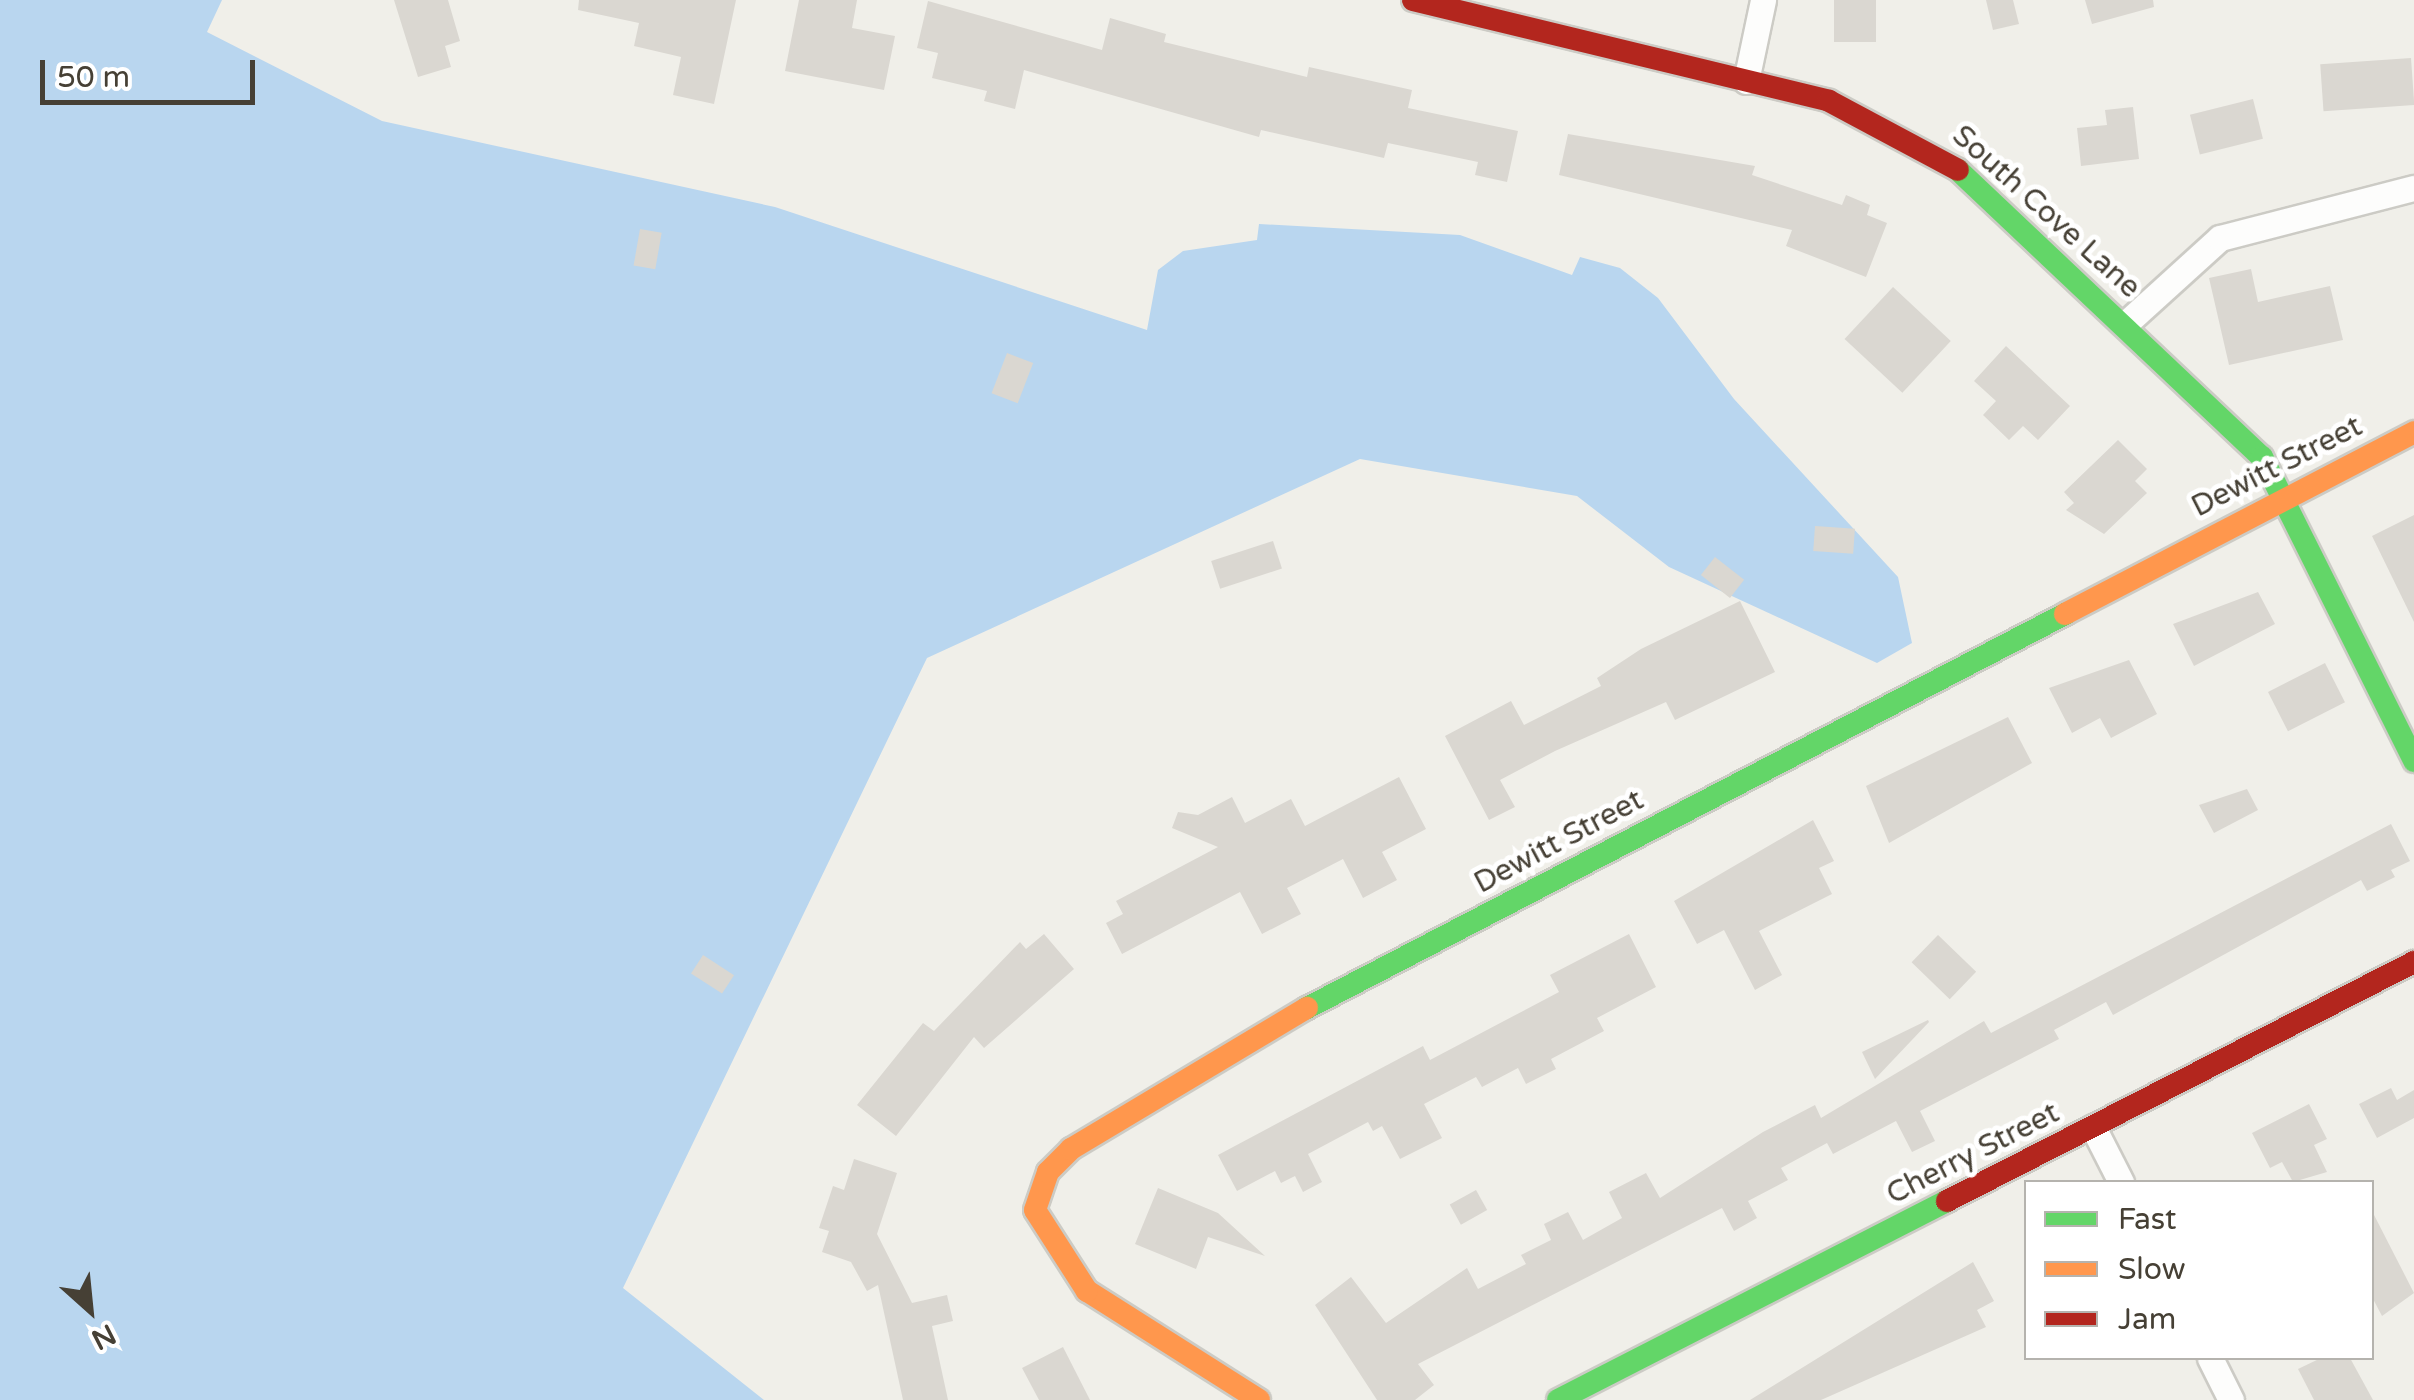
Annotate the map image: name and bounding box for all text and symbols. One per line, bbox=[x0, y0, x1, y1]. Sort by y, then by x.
scale bar bbox=[45, 40, 260, 102]
text: 50 m bbox=[57, 59, 130, 96]
street label: South Cove Lane bbox=[1944, 118, 2148, 306]
street label: Dewitt Street bbox=[2186, 409, 2368, 525]
street label: Dewitt Street bbox=[1468, 782, 1650, 902]
street label: Cherry Street bbox=[1881, 1095, 2065, 1213]
legend bbox=[2024, 1180, 2374, 1360]
text: Fast bbox=[2118, 1201, 2177, 1238]
text: Slow bbox=[2118, 1251, 2186, 1288]
north arrow bbox=[40, 1260, 140, 1360]
text: Jam bbox=[2118, 1301, 2176, 1338]
text: N bbox=[86, 1316, 121, 1357]

